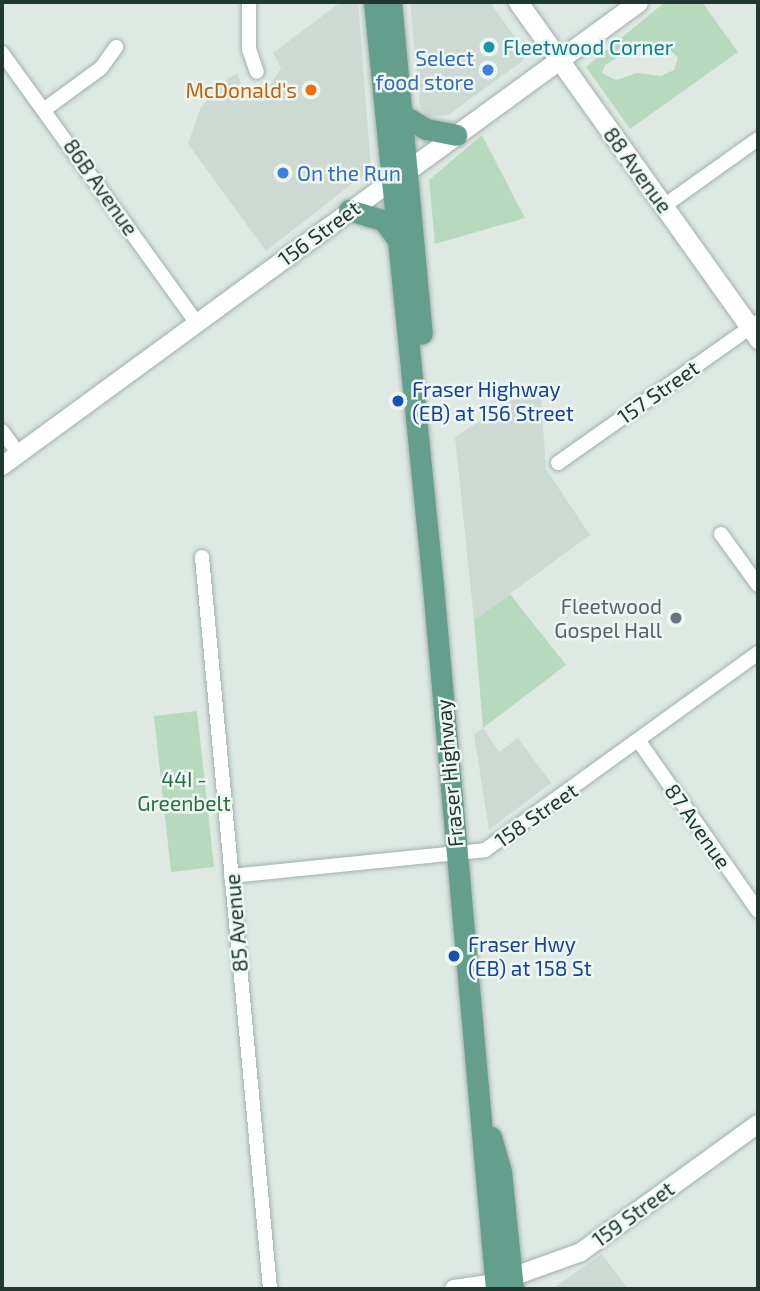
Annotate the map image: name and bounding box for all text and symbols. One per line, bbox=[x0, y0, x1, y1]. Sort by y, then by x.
place label: Fleetwood Corner bbox=[503, 34, 673, 60]
marker: Fleetwood Corner bbox=[481, 39, 497, 55]
place label: Select food store bbox=[376, 45, 474, 95]
marker: Select food store bbox=[480, 62, 496, 78]
place label: McDonald's bbox=[185, 77, 297, 103]
marker: McDonald's bbox=[303, 82, 319, 98]
street label: 88 Avenue bbox=[598, 122, 678, 218]
street label: 86B Avenue bbox=[58, 134, 144, 240]
place label: On the Run bbox=[297, 160, 401, 186]
marker: On the Run bbox=[275, 165, 291, 181]
street label: 156 Street bbox=[273, 195, 365, 271]
street label: 157 Street bbox=[613, 355, 703, 429]
place label: Fraser Highway (EB) at 156 Street bbox=[412, 376, 574, 426]
marker: Fraser Highway (EB) at 156 Street bbox=[390, 393, 406, 409]
place label: Fleetwood Gospel Hall bbox=[554, 593, 662, 643]
marker: Fleetwood Gospel Hall bbox=[668, 610, 684, 626]
street label: Fraser Highway bbox=[430, 698, 468, 848]
park label: 44I - Greenbelt bbox=[137, 766, 231, 816]
street label: 158 Street bbox=[490, 777, 582, 853]
street label: 87 Avenue bbox=[659, 778, 737, 874]
street label: 85 Avenue bbox=[219, 873, 253, 973]
place label: Fraser Hwy (EB) at 158 St bbox=[468, 931, 592, 981]
marker: Fraser Hwy (EB) at 158 St bbox=[446, 948, 462, 964]
street label: 159 Street bbox=[587, 1176, 679, 1252]

